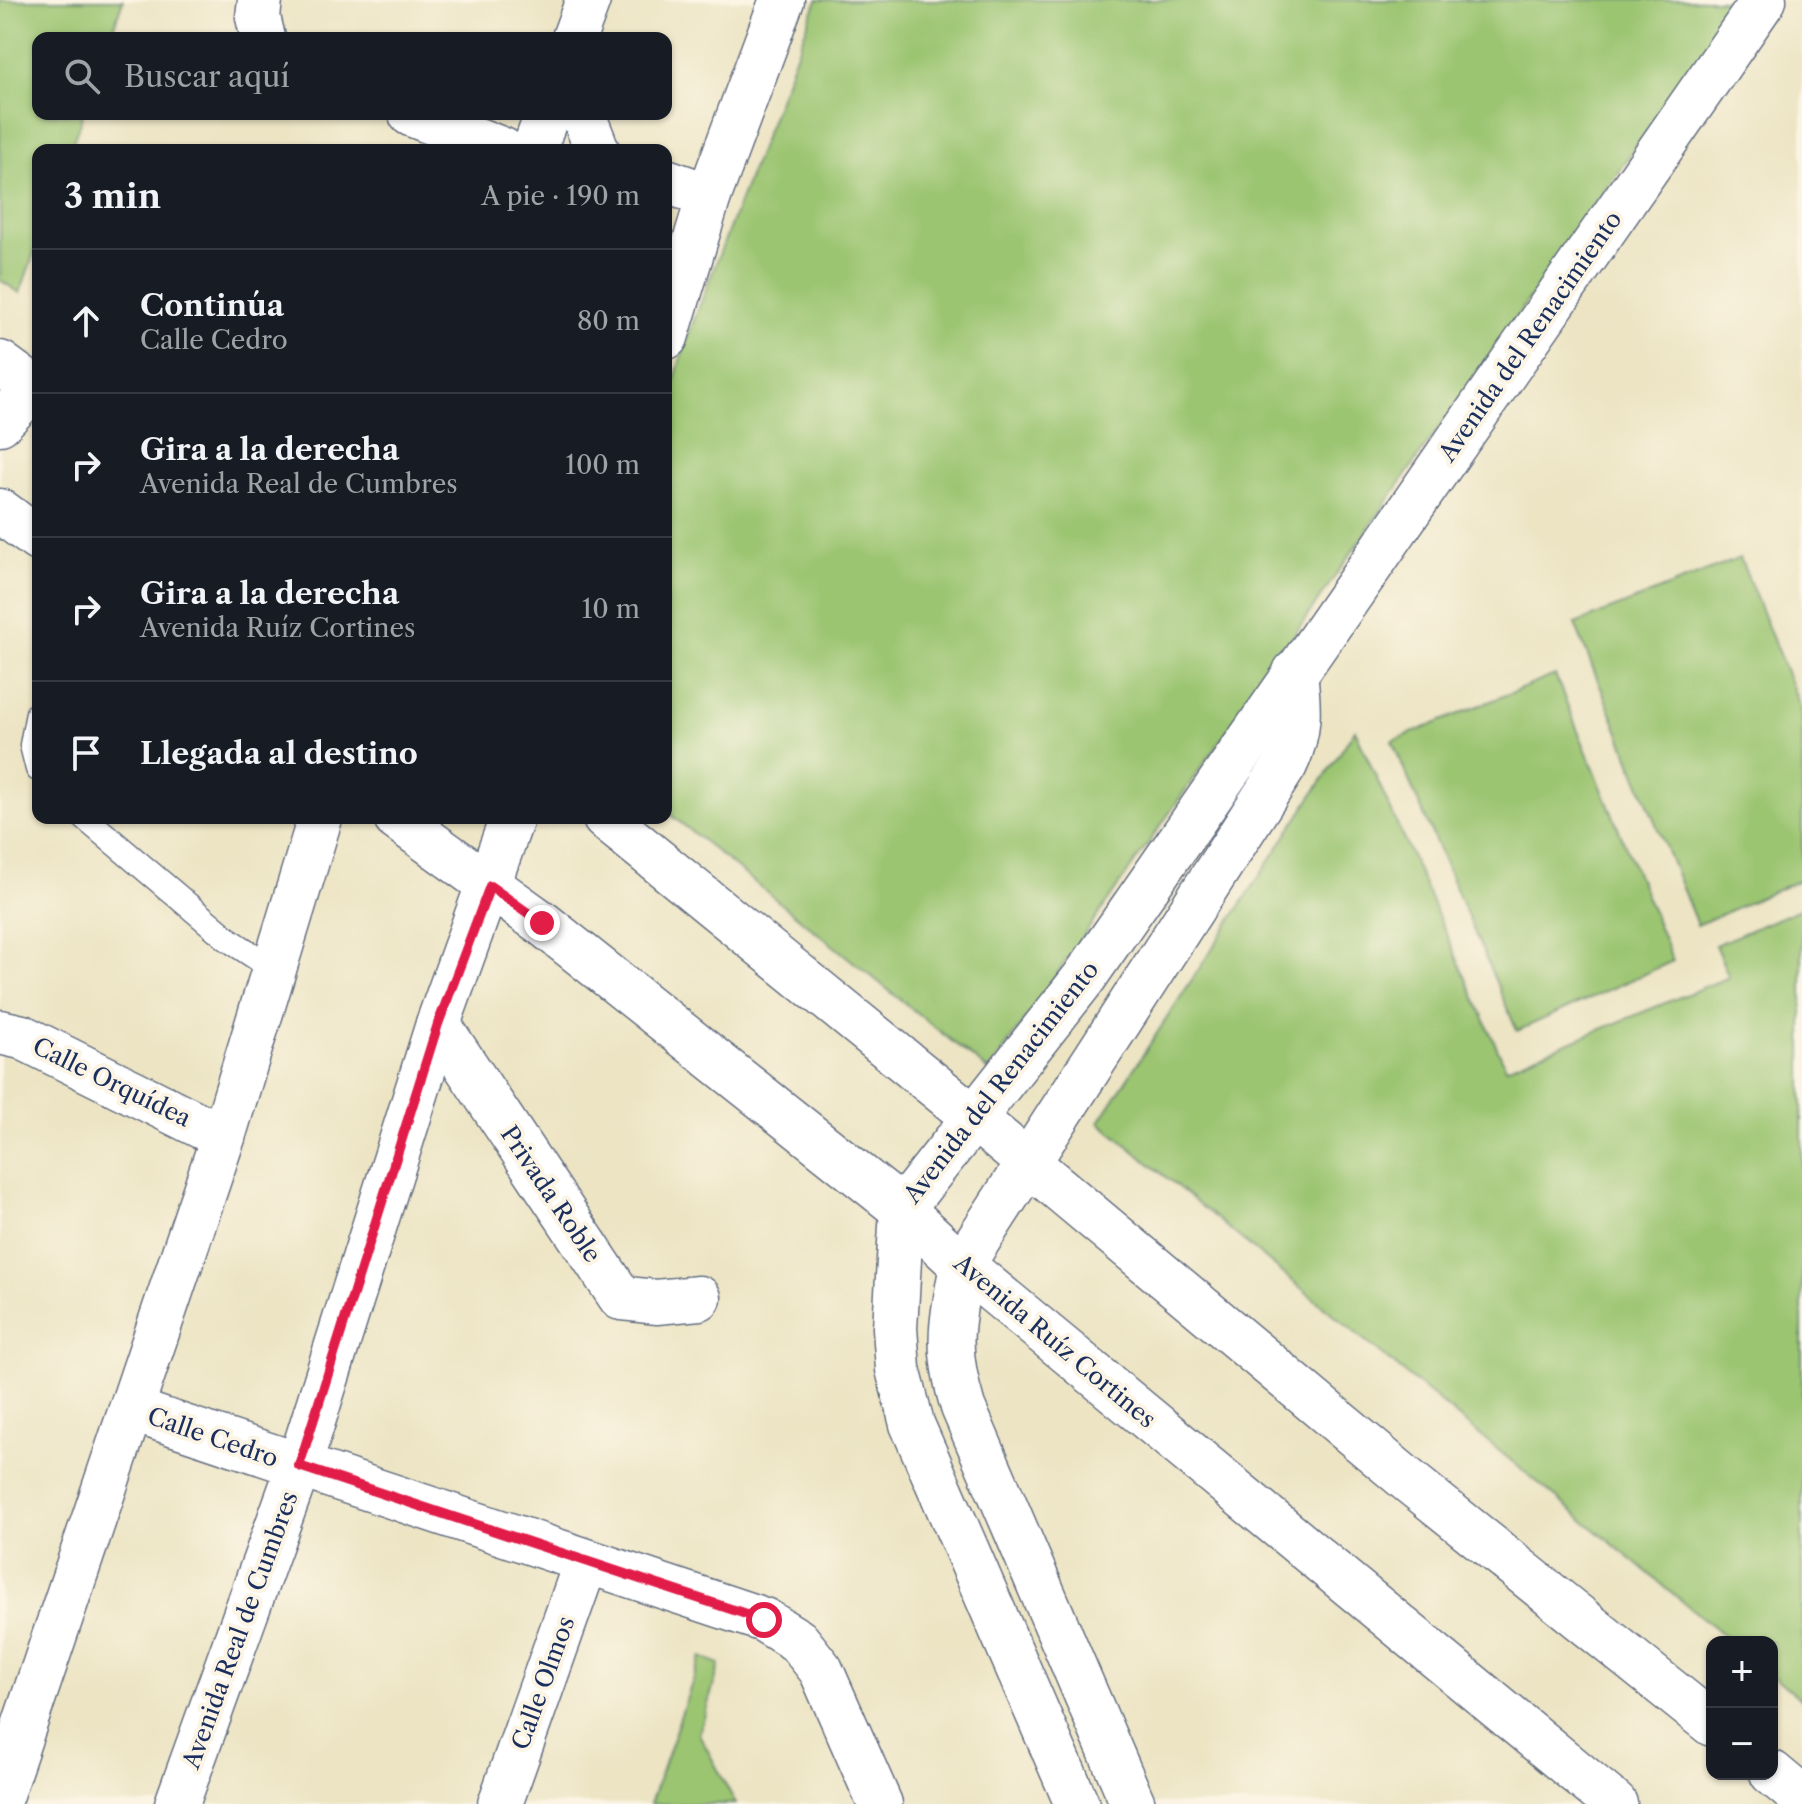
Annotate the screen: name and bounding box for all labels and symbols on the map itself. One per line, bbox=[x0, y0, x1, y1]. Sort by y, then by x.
street label: Avenida del Renacimiento bbox=[1432, 205, 1628, 468]
route end bbox=[524, 905, 560, 941]
street label: Avenida del Renacimiento bbox=[897, 955, 1105, 1210]
street label: Calle Orquídea bbox=[28, 1031, 196, 1133]
street label: Privada Roble bbox=[495, 1120, 607, 1268]
street label: Avenida Ruíz Cortines bbox=[948, 1248, 1162, 1434]
street label: Calle Cedro bbox=[144, 1401, 282, 1473]
street label: Avenida Real de Cumbres bbox=[176, 1487, 304, 1774]
route start bbox=[746, 1602, 782, 1638]
street label: Calle Olmos bbox=[505, 1612, 581, 1754]

